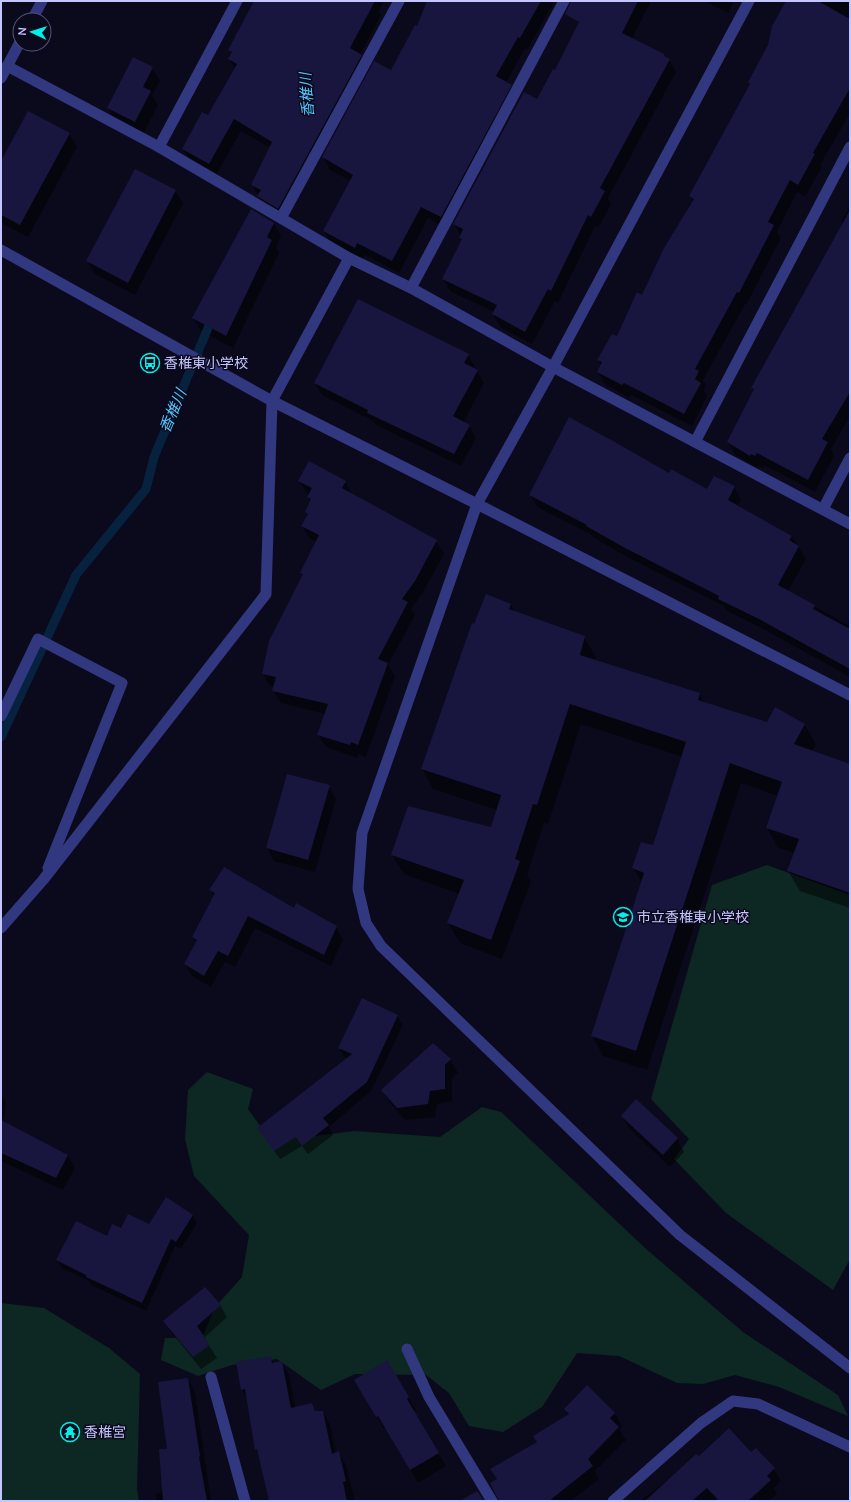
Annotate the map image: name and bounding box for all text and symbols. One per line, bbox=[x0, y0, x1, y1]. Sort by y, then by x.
north arrow bbox=[12, 12, 52, 52]
text: N bbox=[15, 27, 30, 36]
water label: 香椎川 bbox=[295, 70, 319, 118]
bus stop icon: 香椎東小学校 bbox=[139, 352, 161, 374]
place label: 香椎東小学校 bbox=[164, 354, 248, 373]
water label: 香椎川 bbox=[155, 385, 192, 436]
school or university icon: 市立香椎東小学校 bbox=[612, 906, 634, 928]
place label: 市立香椎東小学校 bbox=[637, 908, 749, 927]
temple icon: 香椎宮 bbox=[59, 1421, 81, 1443]
place label: 香椎宮 bbox=[84, 1423, 126, 1442]

